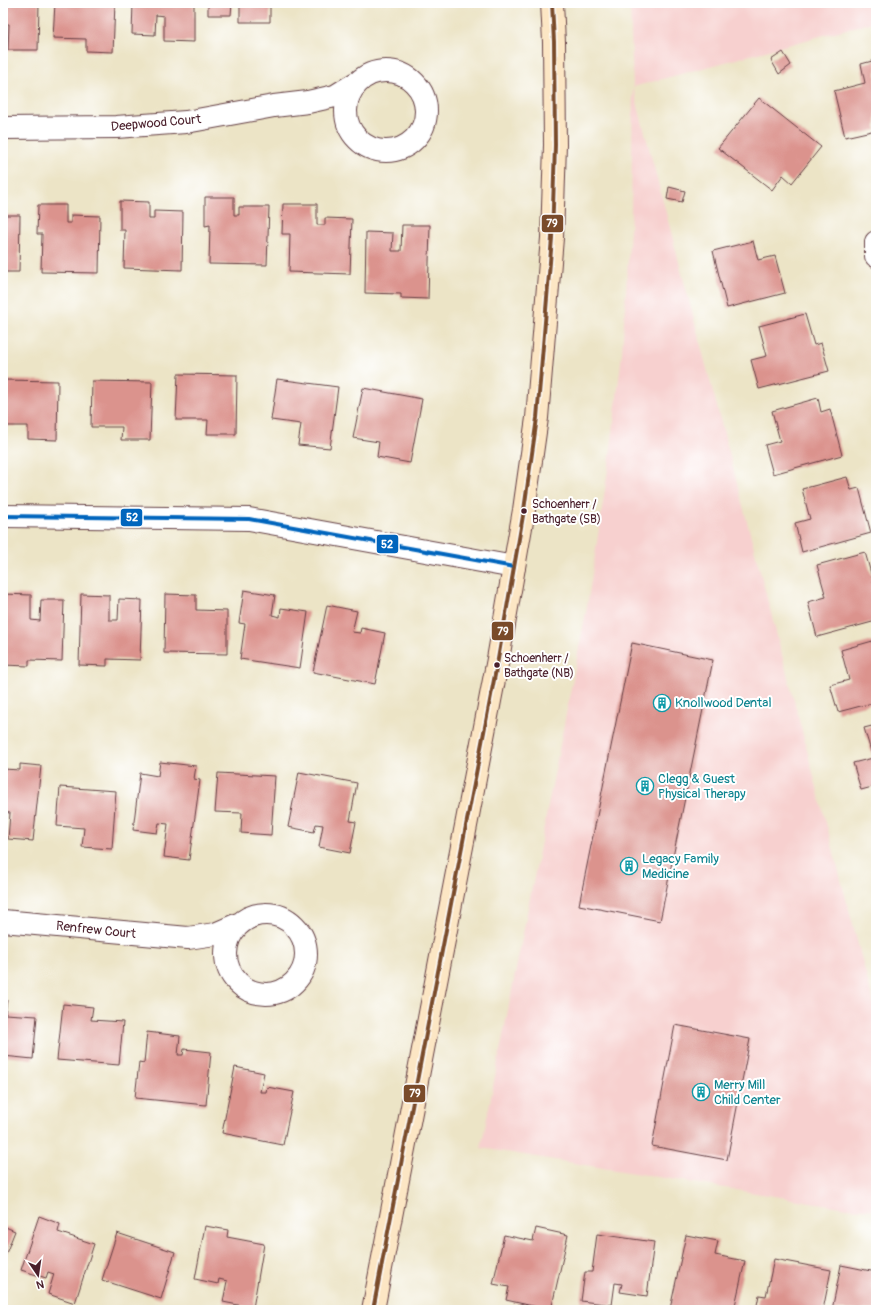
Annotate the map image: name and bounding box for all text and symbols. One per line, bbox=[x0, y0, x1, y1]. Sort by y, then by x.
street label: Deepwood Court bbox=[110, 111, 203, 135]
line badge: 79 bbox=[541, 214, 564, 233]
text: 79 bbox=[546, 217, 558, 230]
place label: Schoenherr / Bathgate (SB) bbox=[532, 497, 601, 527]
marker: Schoenherr / Bathgate (SB) bbox=[519, 506, 529, 516]
line badge: 52 bbox=[120, 508, 143, 527]
text: 52 bbox=[126, 511, 138, 524]
line badge: 52 bbox=[376, 534, 399, 554]
text: 52 bbox=[381, 538, 393, 551]
line badge: 79 bbox=[491, 621, 514, 641]
text: 79 bbox=[497, 625, 509, 638]
place label: Schoenherr / Bathgate (NB) bbox=[504, 651, 574, 681]
marker: Schoenherr / Bathgate (NB) bbox=[492, 660, 502, 670]
building icon: Knollwood Dental bbox=[652, 693, 672, 713]
place label: Knollwood Dental bbox=[675, 695, 771, 711]
place label: Clegg & Guest Physical Therapy bbox=[658, 771, 746, 802]
building icon: Clegg & Guest Physical Therapy bbox=[635, 776, 655, 796]
place label: Legacy Family Medicine bbox=[642, 851, 719, 882]
building icon: Legacy Family Medicine bbox=[619, 856, 639, 876]
street label: Renfrew Court bbox=[55, 918, 137, 942]
place label: Merry Mill Child Center bbox=[714, 1077, 781, 1108]
building icon: Merry Mill Child Center bbox=[691, 1082, 711, 1102]
line badge: 79 bbox=[403, 1084, 426, 1103]
text: 79 bbox=[409, 1087, 421, 1100]
north arrow bbox=[18, 1255, 58, 1295]
text: N bbox=[35, 1277, 45, 1292]

